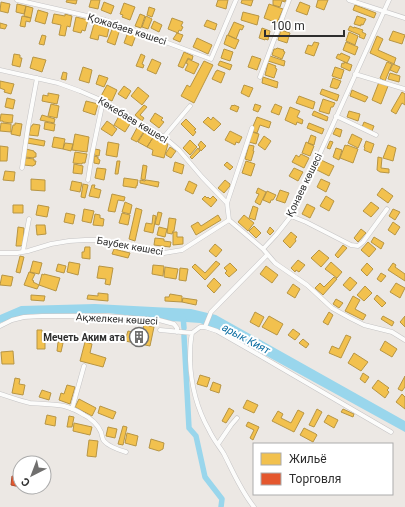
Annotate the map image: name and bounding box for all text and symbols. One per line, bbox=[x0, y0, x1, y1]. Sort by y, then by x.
street label: Қожабаев көшесі bbox=[86, 11, 168, 47]
scale bar bbox=[265, 12, 344, 38]
text: 100 m bbox=[271, 19, 305, 33]
street label: Көкебаев көшесі bbox=[96, 95, 170, 145]
street label: Қонаев көшесі bbox=[284, 151, 324, 219]
street label: Баубек көшесі bbox=[96, 235, 164, 257]
street label: Ақжелкен көшесі bbox=[76, 311, 158, 327]
water label: арык Кият bbox=[220, 321, 273, 357]
building icon: Мечеть Аким ата bbox=[128, 326, 150, 348]
place label: Мечеть Аким ата bbox=[43, 332, 126, 343]
legend bbox=[253, 443, 393, 495]
text: Жильё bbox=[289, 452, 327, 466]
north arrow bbox=[12, 455, 52, 495]
text: Торговля bbox=[289, 472, 341, 486]
text: С bbox=[19, 475, 33, 489]

